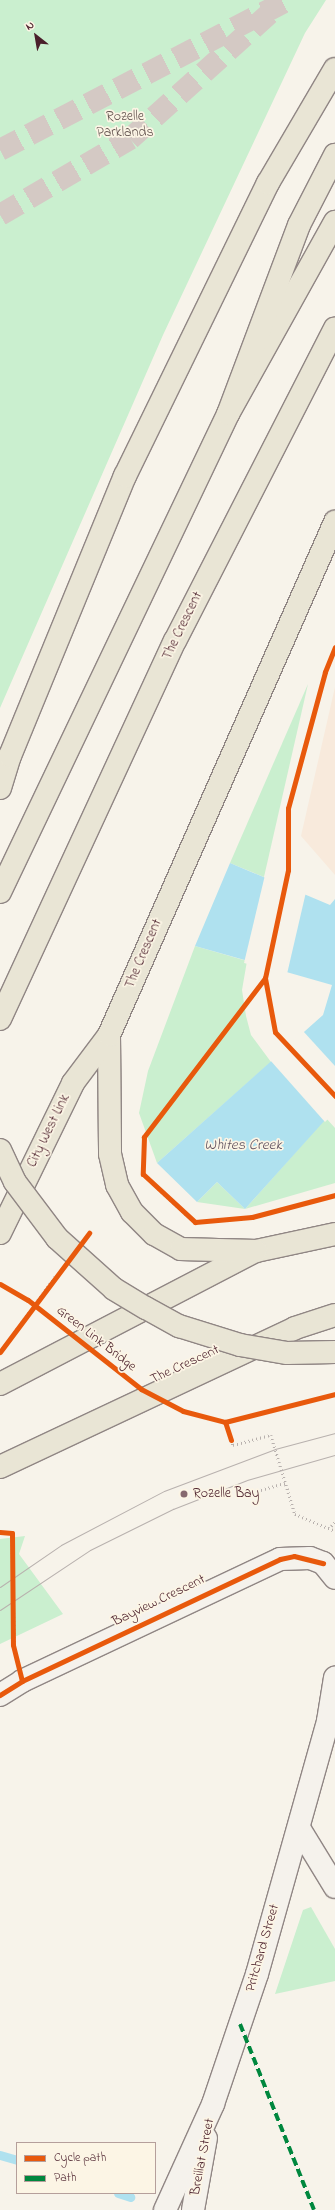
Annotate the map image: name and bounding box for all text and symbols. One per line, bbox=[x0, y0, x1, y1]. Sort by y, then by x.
north arrow bbox=[16, 16, 56, 56]
text: N bbox=[23, 17, 37, 34]
park label: Rozelle Parklands bbox=[96, 109, 154, 142]
street label: The Crescent bbox=[159, 589, 207, 663]
street label: The Crescent bbox=[122, 917, 166, 991]
street label: City West Link bbox=[24, 1092, 74, 1170]
water label: Whites Creek bbox=[204, 1137, 282, 1155]
street label: Green Link Bridge bbox=[53, 1303, 139, 1375]
street label: The Crescent bbox=[148, 1342, 222, 1388]
place label: Rozelle Bay bbox=[193, 1486, 259, 1502]
marker: Rozelle Bay bbox=[178, 1488, 190, 1500]
street label: Bayview Crescent bbox=[110, 1571, 208, 1631]
street label: Pritchard Street bbox=[242, 1902, 284, 1994]
street label: Breillat Street bbox=[187, 2117, 219, 2197]
legend bbox=[16, 2142, 156, 2194]
text: Cycle path bbox=[54, 2149, 106, 2167]
text: Path bbox=[54, 2169, 76, 2187]

